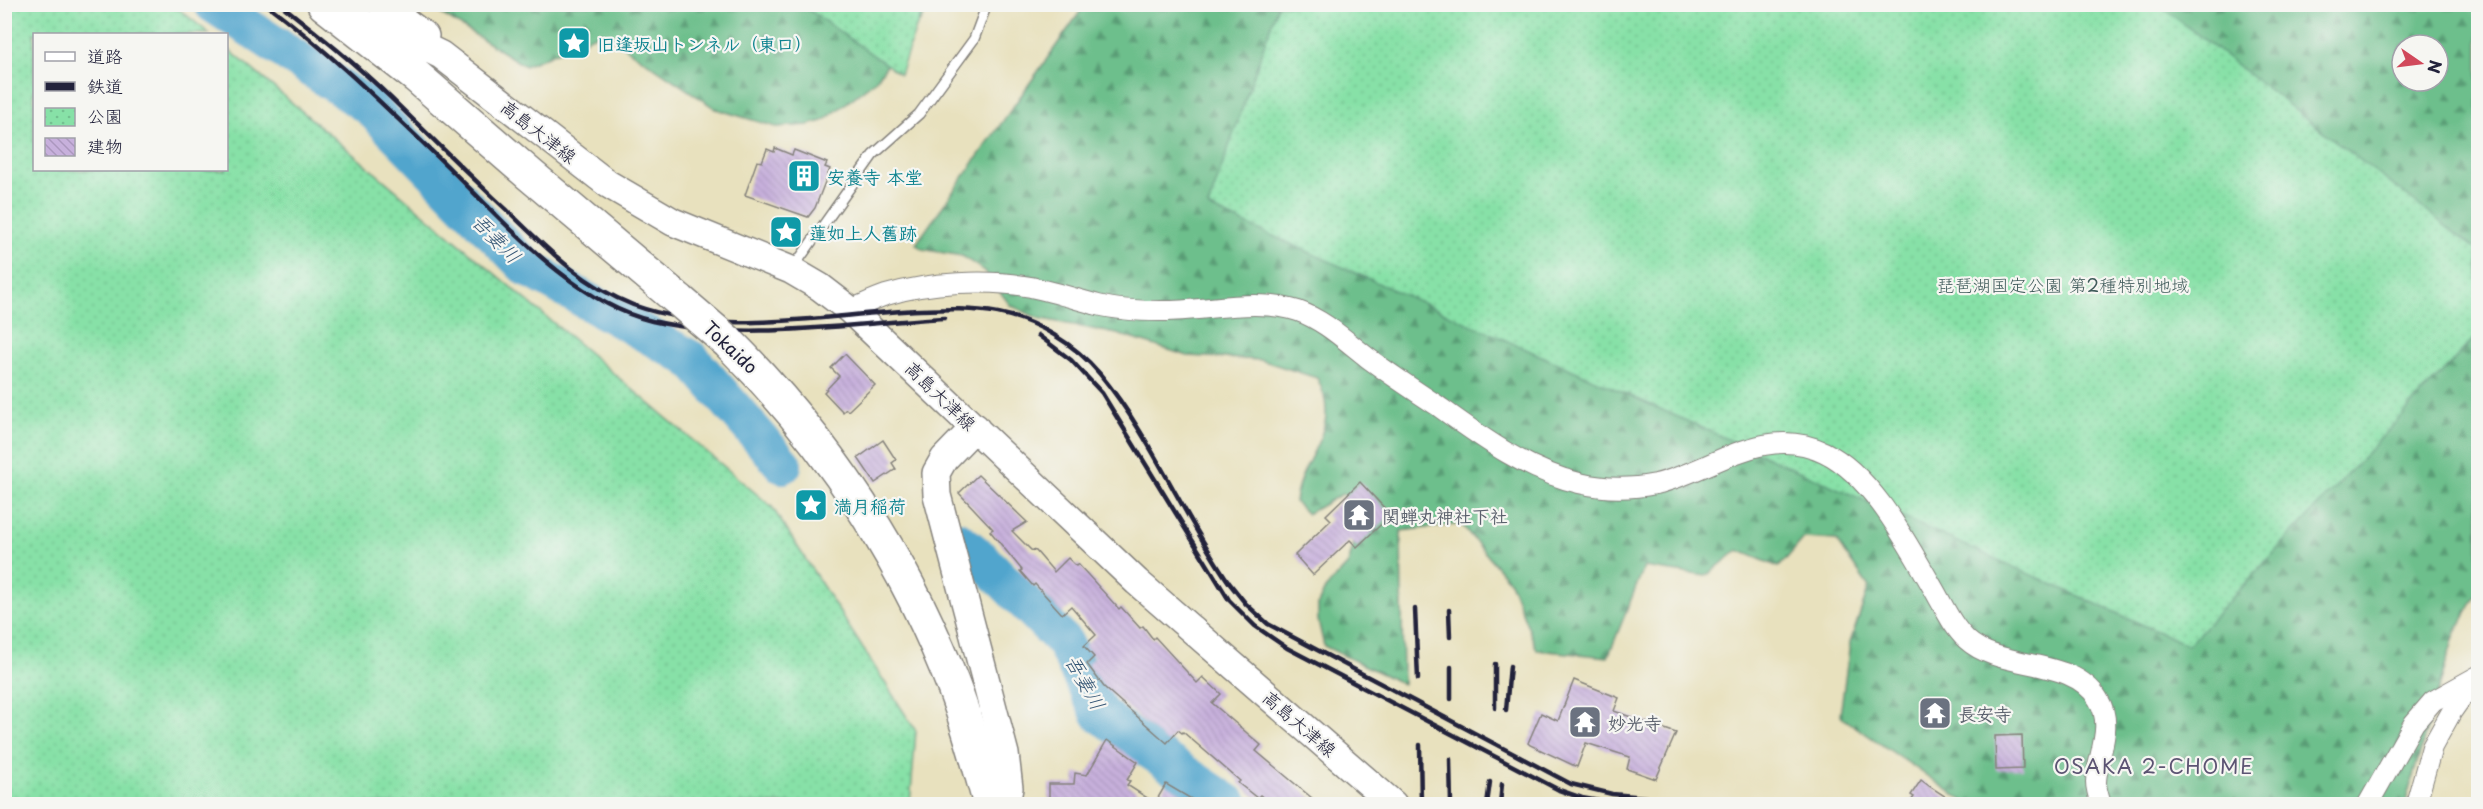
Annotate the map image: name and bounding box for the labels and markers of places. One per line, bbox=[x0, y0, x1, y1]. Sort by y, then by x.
place icon: 旧逢坂山トンネル（東口） bbox=[556, 25, 592, 61]
place label: 旧逢坂山トンネル（東口） bbox=[597, 30, 812, 57]
building icon: 安養寺 本堂 bbox=[786, 158, 822, 194]
place label: 安養寺 本堂 bbox=[827, 163, 923, 190]
place icon: 蓮如上人舊跡 bbox=[768, 214, 804, 250]
place label: 蓮如上人舊跡 bbox=[809, 219, 917, 246]
place icon: 満月稲荷 bbox=[793, 487, 829, 523]
place label: 満月稲荷 bbox=[834, 492, 906, 519]
temple icon: 関蝉丸神社下社 bbox=[1341, 497, 1377, 533]
place label: 関蝉丸神社下社 bbox=[1382, 502, 1508, 529]
temple icon: 長安寺 bbox=[1917, 695, 1953, 731]
place label: 長安寺 bbox=[1958, 700, 2012, 727]
temple icon: 妙光寺 bbox=[1567, 704, 1603, 740]
place label: 妙光寺 bbox=[1608, 709, 1662, 736]

